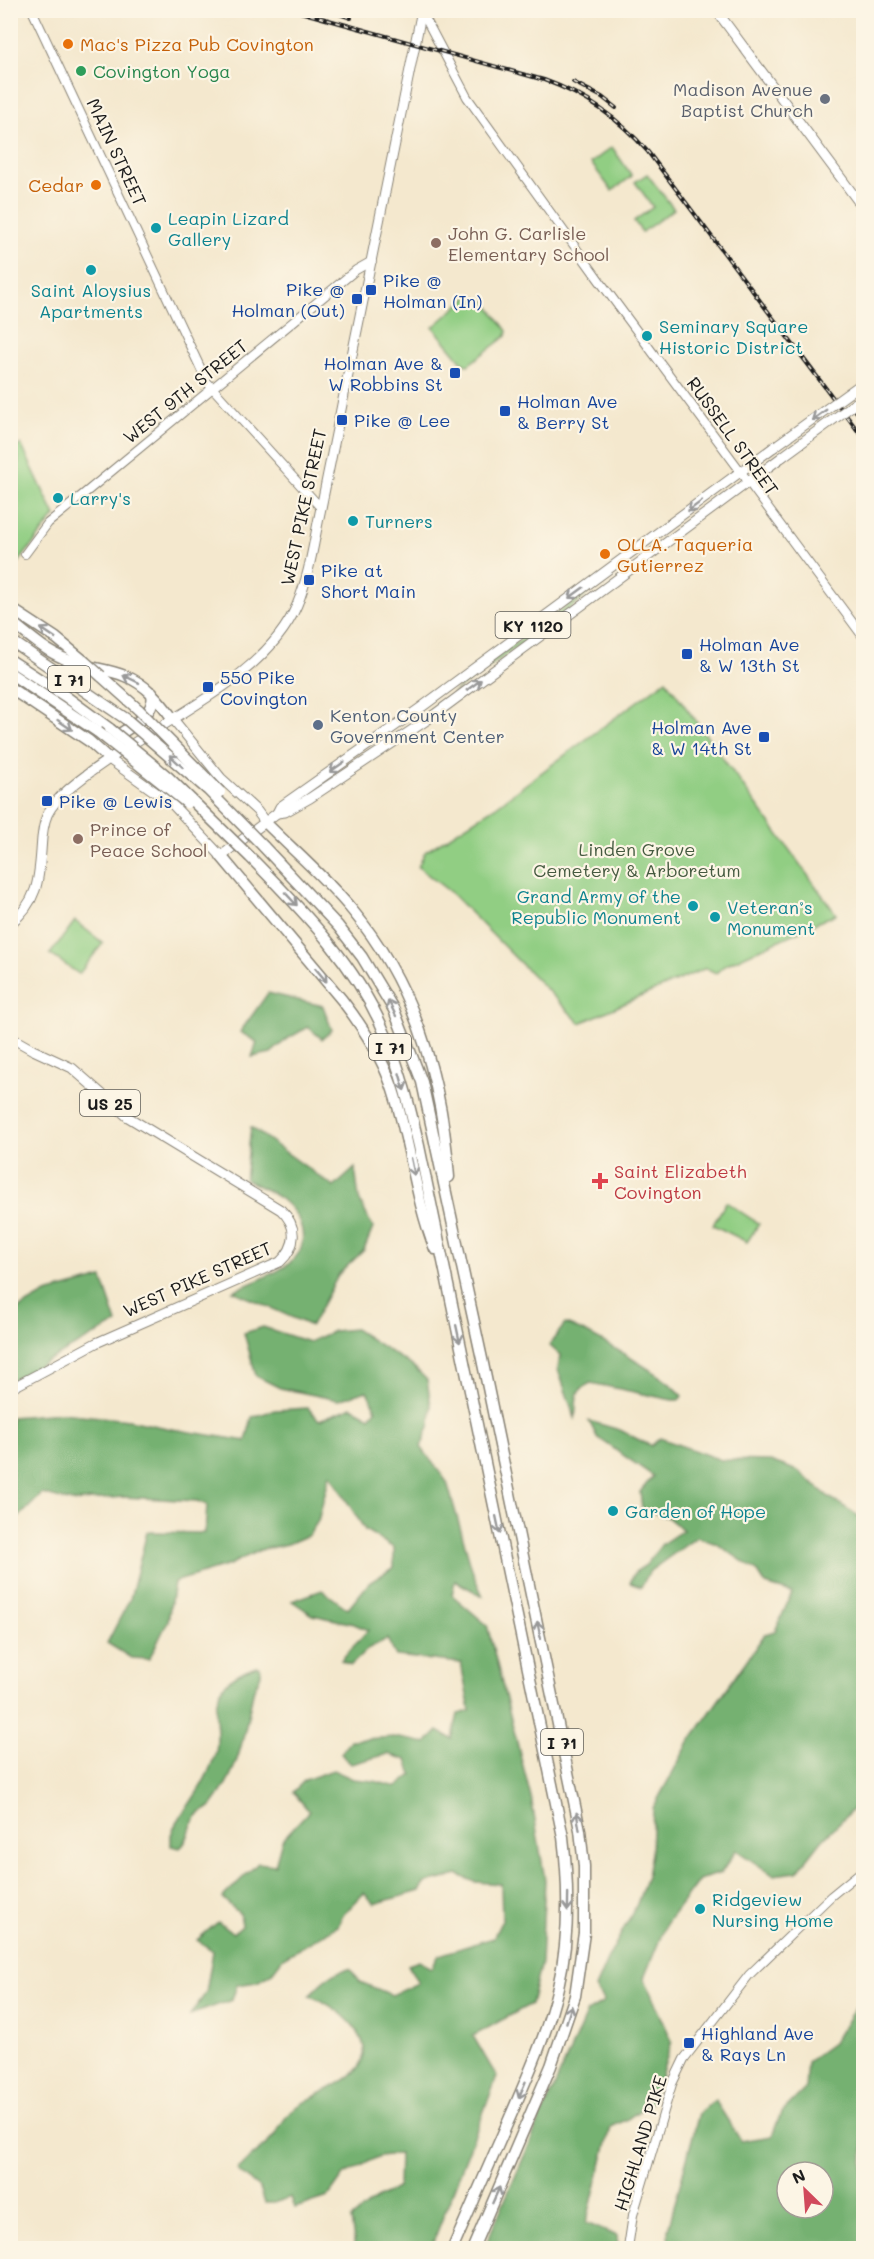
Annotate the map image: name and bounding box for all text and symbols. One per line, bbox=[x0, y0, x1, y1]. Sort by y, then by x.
place label: Mac's Pizza Pub Covington bbox=[80, 32, 314, 56]
marker: Mac's Pizza Pub Covington bbox=[61, 37, 75, 51]
place label: Covington Yoga bbox=[93, 59, 230, 83]
marker: Covington Yoga bbox=[74, 64, 88, 78]
place label: Madison Avenue Baptist Church bbox=[673, 77, 813, 122]
marker: Madison Avenue Baptist Church bbox=[818, 92, 832, 106]
street label: MAIN STREET bbox=[82, 94, 152, 210]
place label: Cedar bbox=[28, 173, 84, 197]
marker: Cedar bbox=[89, 178, 103, 192]
place label: Leapin Lizard Gallery bbox=[168, 206, 289, 251]
marker: Leapin Lizard Gallery bbox=[149, 221, 163, 235]
place label: John G. Carlisle Elementary School bbox=[448, 221, 610, 266]
marker: John G. Carlisle Elementary School bbox=[429, 236, 443, 250]
marker: Saint Aloysius Apartments bbox=[84, 263, 98, 277]
place label: Pike @ Holman (In) bbox=[383, 268, 482, 313]
place label: Pike @ Holman (Out) bbox=[231, 277, 345, 322]
place label: Saint Aloysius Apartments bbox=[31, 278, 151, 323]
marker: Pike @ Holman (In) bbox=[364, 283, 378, 297]
marker: Pike @ Holman (Out) bbox=[350, 292, 364, 306]
place label: Seminary Square Historic District bbox=[659, 314, 808, 359]
marker: Seminary Square Historic District bbox=[640, 329, 654, 343]
street label: WEST 9TH STREET bbox=[118, 333, 252, 449]
place label: Holman Ave & W Robbins St bbox=[324, 351, 443, 396]
marker: Holman Ave & W Robbins St bbox=[448, 366, 462, 380]
street label: RUSSELL STREET bbox=[682, 372, 784, 500]
place label: Holman Ave & Berry St bbox=[517, 389, 618, 434]
marker: Holman Ave & Berry St bbox=[498, 404, 512, 418]
place label: Pike @ Lee bbox=[354, 408, 450, 432]
one-way arrow bbox=[811, 408, 827, 421]
marker: Pike @ Lee bbox=[335, 413, 349, 427]
street label: WEST PIKE STREET bbox=[275, 426, 331, 588]
place label: Larry's bbox=[70, 486, 131, 510]
marker: Larry's bbox=[51, 491, 65, 505]
one-way arrow bbox=[687, 499, 703, 512]
place label: Turners bbox=[365, 509, 433, 533]
marker: Turners bbox=[346, 514, 360, 528]
place label: OLLA. Taqueria Gutierrez bbox=[617, 532, 753, 577]
marker: OLLA. Taqueria Gutierrez bbox=[598, 547, 612, 561]
place label: Pike at Short Main bbox=[321, 558, 416, 603]
marker: Pike at Short Main bbox=[302, 573, 316, 587]
one-way arrow bbox=[569, 587, 585, 600]
road number: KY 1120 bbox=[496, 612, 570, 638]
one-way arrow bbox=[41, 627, 57, 639]
place label: Holman Ave & W 13th St bbox=[699, 632, 800, 677]
marker: Holman Ave & W 13th St bbox=[680, 647, 694, 661]
place label: 550 Pike Covington bbox=[220, 665, 308, 710]
road number: I 71 bbox=[48, 666, 90, 692]
one-way arrow bbox=[122, 673, 140, 685]
one-way arrow bbox=[466, 679, 482, 692]
marker: 550 Pike Covington bbox=[201, 680, 215, 694]
place label: Kenton County Government Center bbox=[330, 703, 505, 748]
place label: Holman Ave & W 14th St bbox=[651, 715, 752, 760]
marker: Kenton County Government Center bbox=[311, 718, 325, 732]
one-way arrow bbox=[57, 719, 73, 731]
marker: Holman Ave & W 14th St bbox=[757, 730, 771, 744]
one-way arrow bbox=[169, 754, 184, 768]
one-way arrow bbox=[329, 761, 345, 773]
place label: Pike @ Lewis bbox=[59, 789, 173, 813]
marker: Pike @ Lewis bbox=[40, 794, 54, 808]
place label: Prince of Peace School bbox=[90, 817, 208, 862]
marker: Prince of Peace School bbox=[71, 832, 85, 846]
park label: Linden Grove Cemetery & Arboretum bbox=[533, 837, 741, 882]
place label: Grand Army of the Republic Monument bbox=[511, 884, 681, 929]
one-way arrow bbox=[284, 892, 298, 907]
place label: Veteran’s Monument bbox=[727, 895, 815, 940]
marker: Grand Army of the Republic Monument bbox=[686, 899, 700, 913]
marker: Veteran’s Monument bbox=[708, 910, 722, 924]
one-way arrow bbox=[315, 967, 328, 983]
one-way arrow bbox=[386, 999, 398, 1017]
road number: I 71 bbox=[369, 1034, 411, 1060]
one-way arrow bbox=[397, 1072, 408, 1091]
road number: US 25 bbox=[80, 1090, 140, 1116]
one-way arrow bbox=[407, 1158, 419, 1177]
place label: Saint Elizabeth Covington bbox=[614, 1159, 747, 1204]
marker: Saint Elizabeth Covington bbox=[591, 1172, 609, 1190]
street label: WEST PIKE STREET bbox=[119, 1235, 275, 1323]
one-way arrow bbox=[453, 1324, 464, 1344]
place label: Garden of Hope bbox=[625, 1499, 766, 1523]
marker: Garden of Hope bbox=[606, 1504, 620, 1518]
one-way arrow bbox=[493, 1515, 505, 1534]
one-way arrow bbox=[533, 1621, 544, 1641]
road number: I 71 bbox=[541, 1729, 583, 1755]
one-way arrow bbox=[572, 1812, 583, 1832]
place label: Ridgeview Nursing Home bbox=[712, 1887, 834, 1932]
one-way arrow bbox=[562, 1892, 573, 1912]
marker: Ridgeview Nursing Home bbox=[693, 1902, 707, 1916]
one-way arrow bbox=[564, 2005, 575, 2024]
place label: Highland Ave & Rays Ln bbox=[701, 2021, 814, 2066]
marker: Highland Ave & Rays Ln bbox=[682, 2036, 696, 2050]
street label: HIGHLAND PIKE bbox=[608, 2072, 672, 2214]
one-way arrow bbox=[516, 2080, 527, 2099]
north arrow bbox=[775, 2160, 835, 2220]
text: N bbox=[789, 2164, 808, 2188]
one-way arrow bbox=[491, 2186, 502, 2205]

